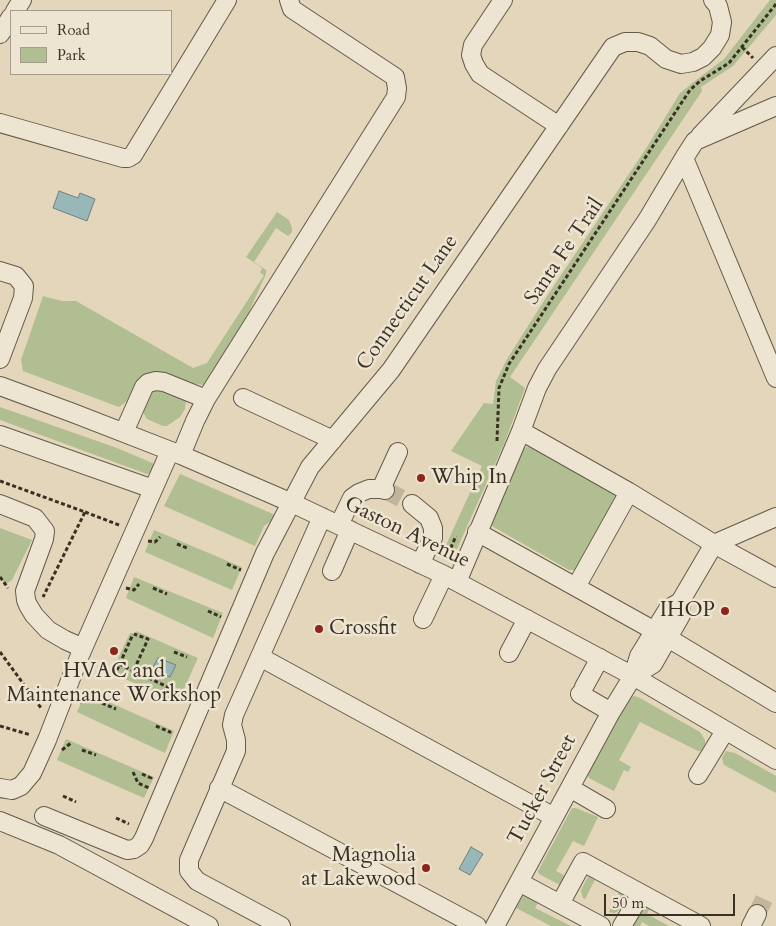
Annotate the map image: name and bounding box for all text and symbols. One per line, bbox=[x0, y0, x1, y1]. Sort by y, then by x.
legend bbox=[10, 10, 172, 75]
text: Road bbox=[57, 20, 90, 40]
text: Park bbox=[57, 45, 86, 65]
street label: Santa Fe Trail bbox=[520, 194, 610, 310]
street label: Connecticut Lane bbox=[352, 230, 464, 376]
place label: Whip In bbox=[431, 465, 508, 491]
marker: Whip In bbox=[415, 472, 427, 484]
street label: Gaston Avenue bbox=[340, 492, 474, 574]
place label: IHOP bbox=[660, 598, 715, 624]
marker: IHOP bbox=[719, 605, 731, 617]
place label: Crossfit bbox=[329, 616, 397, 642]
marker: Crossfit bbox=[313, 623, 325, 635]
marker: HVAC and Maintenance Workshop bbox=[108, 645, 120, 657]
place label: HVAC and Maintenance Workshop bbox=[6, 659, 222, 709]
street label: Tucker Street bbox=[503, 731, 583, 849]
place label: Magnolia at Lakewood bbox=[301, 843, 416, 893]
marker: Magnolia at Lakewood bbox=[420, 862, 432, 874]
scale bar bbox=[606, 884, 737, 916]
text: 50 m bbox=[612, 893, 644, 913]

